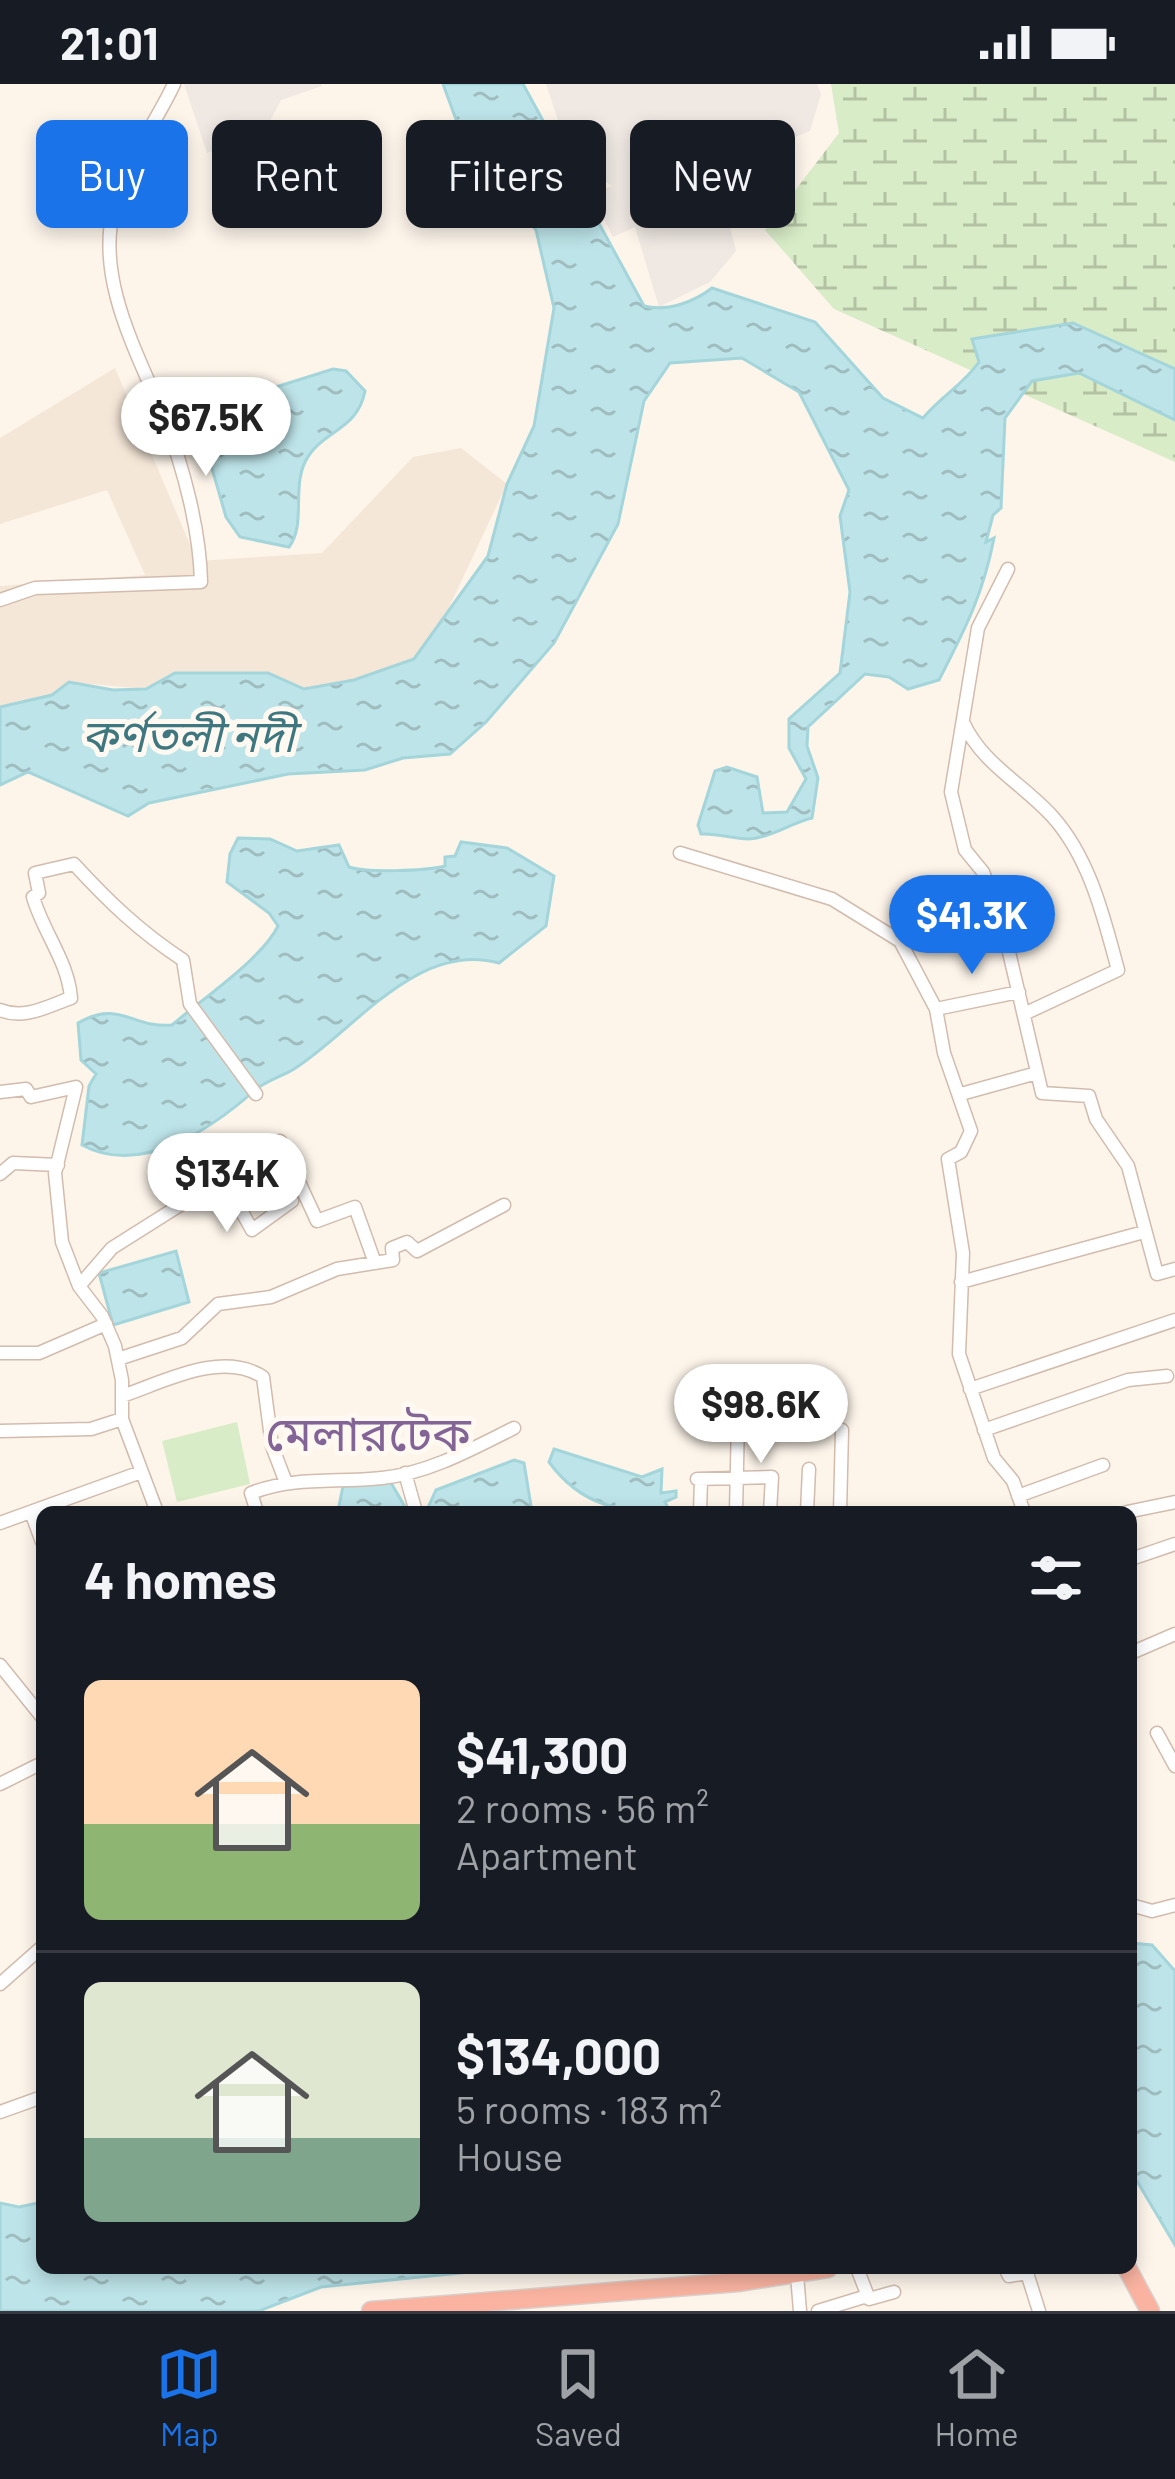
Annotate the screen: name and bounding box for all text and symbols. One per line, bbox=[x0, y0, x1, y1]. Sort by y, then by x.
text: 21:01 bbox=[60, 15, 158, 69]
chip: Buy bbox=[36, 120, 188, 228]
chip: Rent bbox=[212, 120, 382, 228]
chip: Filters bbox=[406, 120, 606, 228]
chip: New bbox=[630, 120, 795, 228]
pin: $67.5K bbox=[108, 377, 304, 479]
text: $67.5K bbox=[148, 392, 264, 439]
water label: কর্ণতলী নদী bbox=[81, 707, 303, 761]
pin: $41.3K bbox=[874, 875, 1070, 977]
text: $41.3K bbox=[916, 890, 1028, 937]
pin: $134K bbox=[143, 1133, 311, 1235]
text: $134K bbox=[174, 1148, 280, 1195]
pin: $98.6K bbox=[663, 1364, 859, 1466]
text: $98.6K bbox=[701, 1379, 821, 1426]
district label: মেলারটেক bbox=[265, 1403, 472, 1461]
icon: filters bbox=[1023, 1545, 1089, 1611]
text: 4 homes bbox=[84, 1548, 277, 1609]
text: $41,300 bbox=[456, 1723, 628, 1784]
icon: home bbox=[180, 1728, 324, 1872]
text: 2 rooms · 56 m² bbox=[456, 1784, 709, 1831]
text: Apartment bbox=[456, 1831, 638, 1878]
text: $134,000 bbox=[456, 2024, 661, 2085]
icon: home bbox=[180, 2030, 324, 2174]
text: 5 rooms · 183 m² bbox=[456, 2085, 722, 2132]
text: House bbox=[456, 2132, 563, 2179]
tab: Map bbox=[156, 2341, 222, 2453]
tab: Saved bbox=[535, 2341, 622, 2453]
tab: Home bbox=[934, 2341, 1019, 2453]

